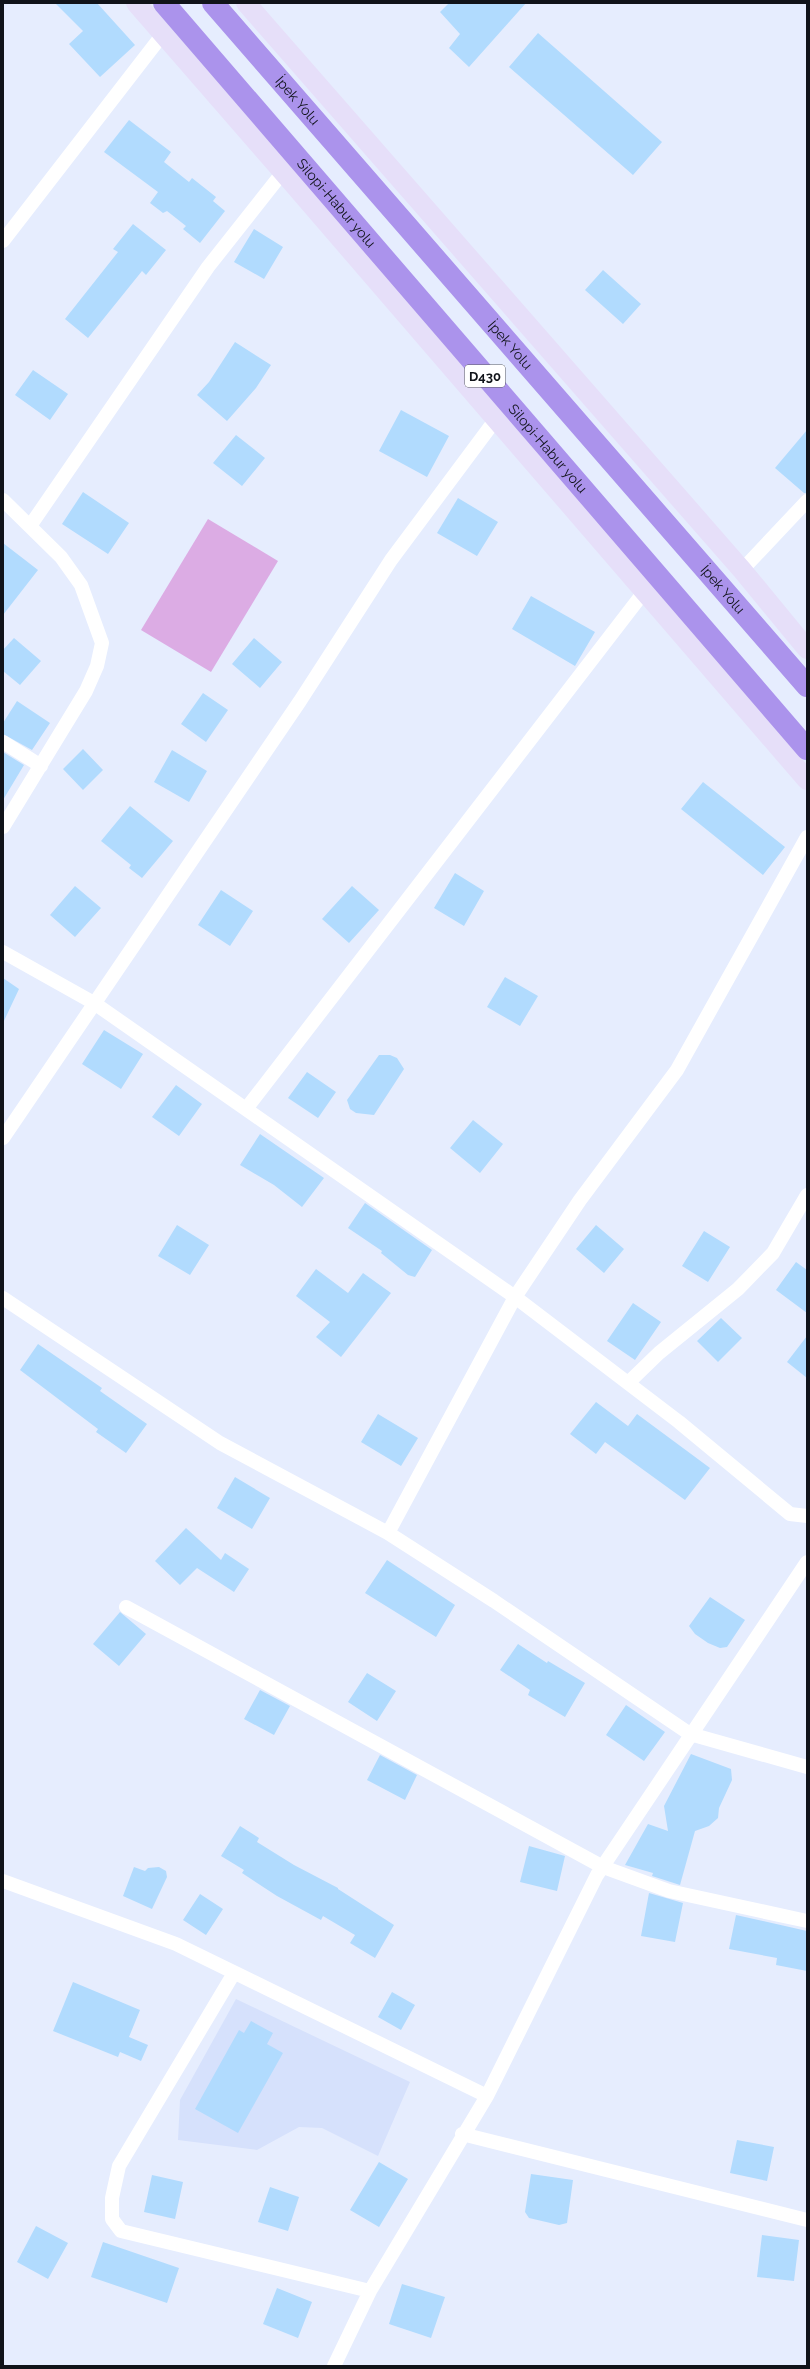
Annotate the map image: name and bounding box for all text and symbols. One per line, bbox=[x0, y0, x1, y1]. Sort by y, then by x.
street label: İpek Yolu bbox=[272, 71, 323, 128]
street label: Silopi-Habur yolu bbox=[294, 155, 379, 251]
street label: İpek Yolu bbox=[485, 316, 536, 372]
road number: D430 bbox=[465, 365, 505, 387]
street label: Silopi-Habur yolu bbox=[505, 401, 590, 496]
street label: İpek Yolu bbox=[697, 560, 748, 617]

